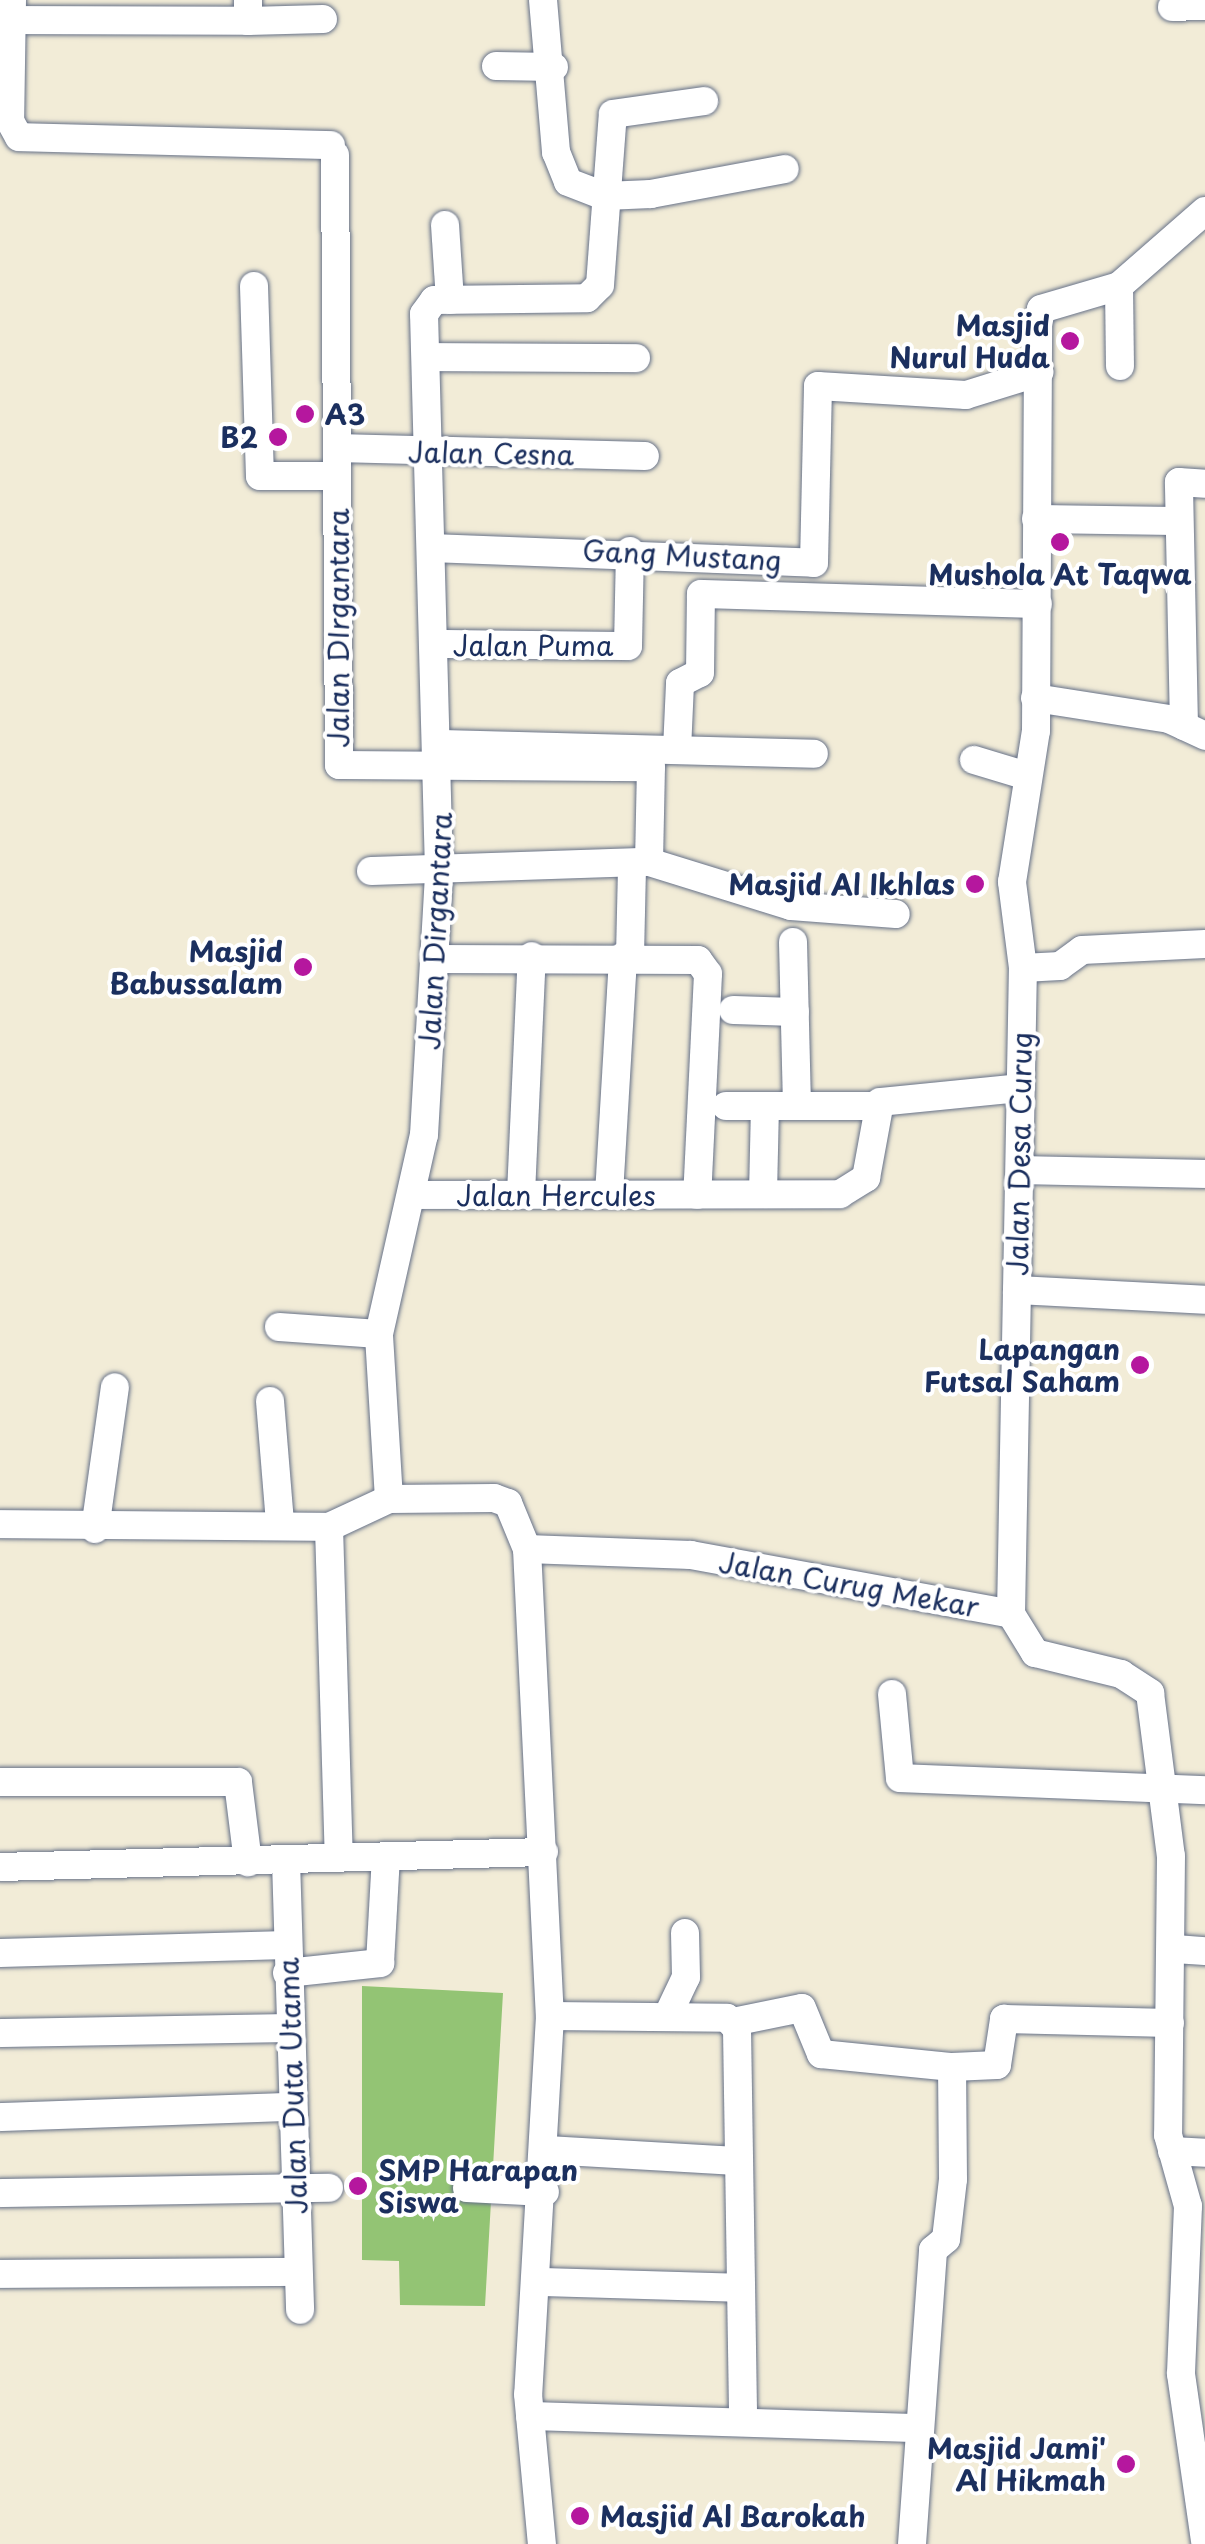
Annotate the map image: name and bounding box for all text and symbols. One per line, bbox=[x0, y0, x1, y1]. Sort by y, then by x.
place label: Masjid Nurul Huda bbox=[888, 308, 1050, 374]
marker: Masjid Nurul Huda bbox=[1059, 330, 1081, 352]
place label: A3 bbox=[325, 397, 365, 431]
marker: A3 bbox=[294, 403, 316, 425]
place label: B2 bbox=[220, 420, 258, 454]
marker: B2 bbox=[267, 426, 289, 448]
street label: Jalan Cesna bbox=[408, 435, 574, 471]
street label: Jalan DIrgantara bbox=[321, 508, 355, 748]
marker: Mushola At Taqwa bbox=[1049, 531, 1071, 553]
street label: Gang Mustang bbox=[582, 533, 782, 577]
place label: Mushola At Taqwa bbox=[928, 557, 1192, 591]
street label: Jalan Puma bbox=[452, 628, 614, 662]
street label: Jalan Dirgantara bbox=[412, 811, 458, 1051]
place label: Masjid Al Ikhlas bbox=[727, 867, 955, 901]
marker: Masjid Al Ikhlas bbox=[964, 873, 986, 895]
place label: Masjid Babussalam bbox=[109, 934, 283, 1000]
marker: Masjid Babussalam bbox=[292, 956, 314, 978]
street label: Jalan Desa Curug bbox=[1000, 1031, 1038, 1277]
street label: Jalan Hercules bbox=[456, 1178, 656, 1212]
place label: Lapangan Futsal Saham bbox=[924, 1332, 1120, 1398]
marker: Lapangan Futsal Saham bbox=[1129, 1354, 1151, 1376]
street label: Jalan Curug Mekar bbox=[716, 1545, 982, 1623]
street label: Jalan Duta Utama bbox=[271, 1957, 313, 2215]
place label: SMP Harapan Siswa bbox=[378, 2153, 578, 2219]
marker: SMP Harapan Siswa bbox=[347, 2175, 369, 2197]
place label: Masjid Jami' Al Hikmah bbox=[926, 2431, 1106, 2497]
marker: Masjid Jami' Al Hikmah bbox=[1115, 2453, 1137, 2475]
place label: Masjid Al Barokah bbox=[600, 2499, 869, 2533]
marker: Masjid Al Barokah bbox=[569, 2505, 591, 2527]

